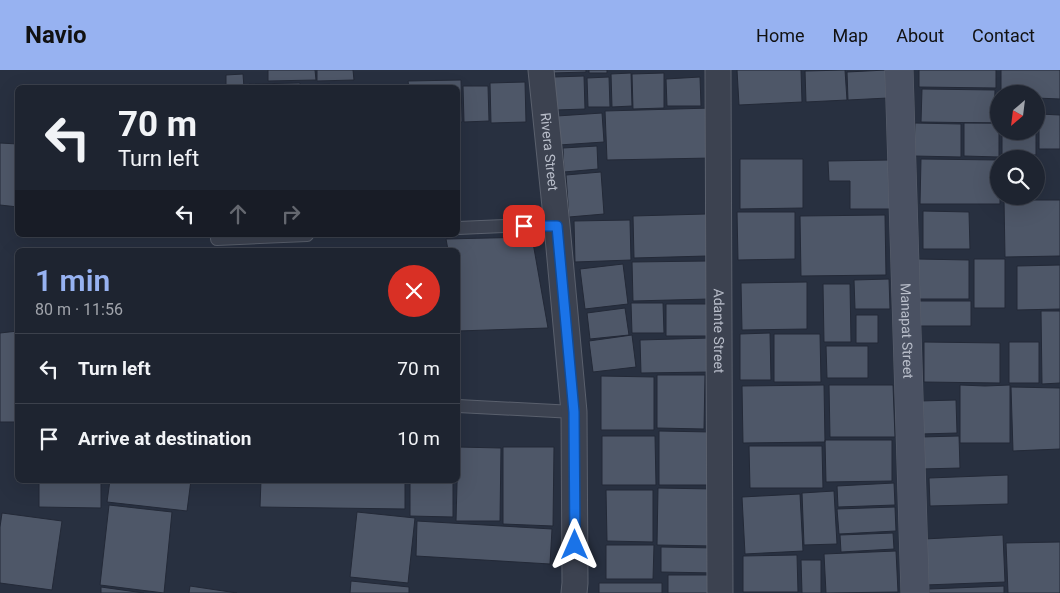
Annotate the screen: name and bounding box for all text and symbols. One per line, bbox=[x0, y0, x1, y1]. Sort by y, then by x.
text: Navio bbox=[25, 21, 87, 49]
text: Home bbox=[756, 25, 805, 46]
text: Map bbox=[833, 25, 868, 46]
text: About bbox=[896, 25, 944, 46]
text: Contact bbox=[972, 25, 1035, 46]
north arrow bbox=[990, 85, 1045, 140]
map controls bbox=[990, 85, 1045, 205]
text: 70 m bbox=[118, 104, 197, 145]
icon: left bbox=[35, 105, 100, 170]
street label: Rivera Street bbox=[537, 112, 561, 192]
text: Turn left bbox=[118, 146, 199, 171]
button: search bbox=[990, 150, 1045, 205]
icon: left bbox=[171, 200, 199, 228]
icon: ahead bbox=[224, 200, 252, 228]
icon: right bbox=[277, 200, 305, 228]
pin bbox=[503, 205, 545, 247]
icon: arrive bbox=[510, 212, 538, 240]
text: 1 min bbox=[35, 263, 110, 298]
button: close bbox=[388, 265, 440, 317]
street label: Manapat Street bbox=[898, 283, 916, 379]
street label: Adante Street bbox=[711, 289, 727, 374]
text: 80 m · 11:56 bbox=[35, 300, 123, 319]
icon: left bbox=[35, 355, 63, 383]
text: Turn left bbox=[78, 357, 151, 380]
text: 70 m bbox=[397, 357, 440, 380]
icon: arrive bbox=[35, 425, 63, 453]
text: Arrive at destination bbox=[78, 427, 251, 450]
text: 10 m bbox=[397, 427, 440, 450]
position arrow bbox=[548, 518, 600, 570]

